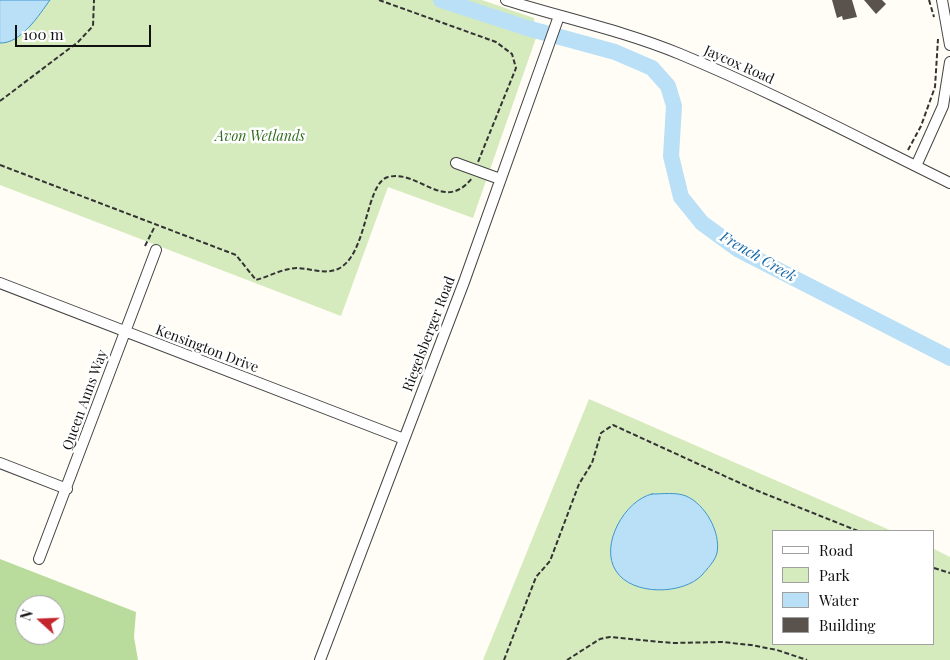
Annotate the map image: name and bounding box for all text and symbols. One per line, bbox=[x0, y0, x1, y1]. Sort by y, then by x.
scale bar bbox=[18, 15, 154, 47]
text: 100 m bbox=[23, 24, 64, 44]
street label: Jaycox Road bbox=[701, 42, 777, 88]
park label: Avon Wetlands bbox=[215, 129, 305, 145]
water label: French Creek bbox=[717, 228, 799, 286]
street label: Riegelsberger Road bbox=[399, 274, 459, 394]
street label: Kensington Drive bbox=[153, 322, 261, 376]
street label: Queen Anns Way bbox=[59, 347, 111, 453]
legend bbox=[772, 530, 935, 645]
text: Road bbox=[819, 540, 853, 560]
text: Park bbox=[819, 565, 850, 585]
text: Water bbox=[819, 590, 859, 610]
north arrow bbox=[15, 595, 65, 645]
text: N bbox=[16, 607, 37, 623]
text: Building bbox=[819, 615, 875, 635]

